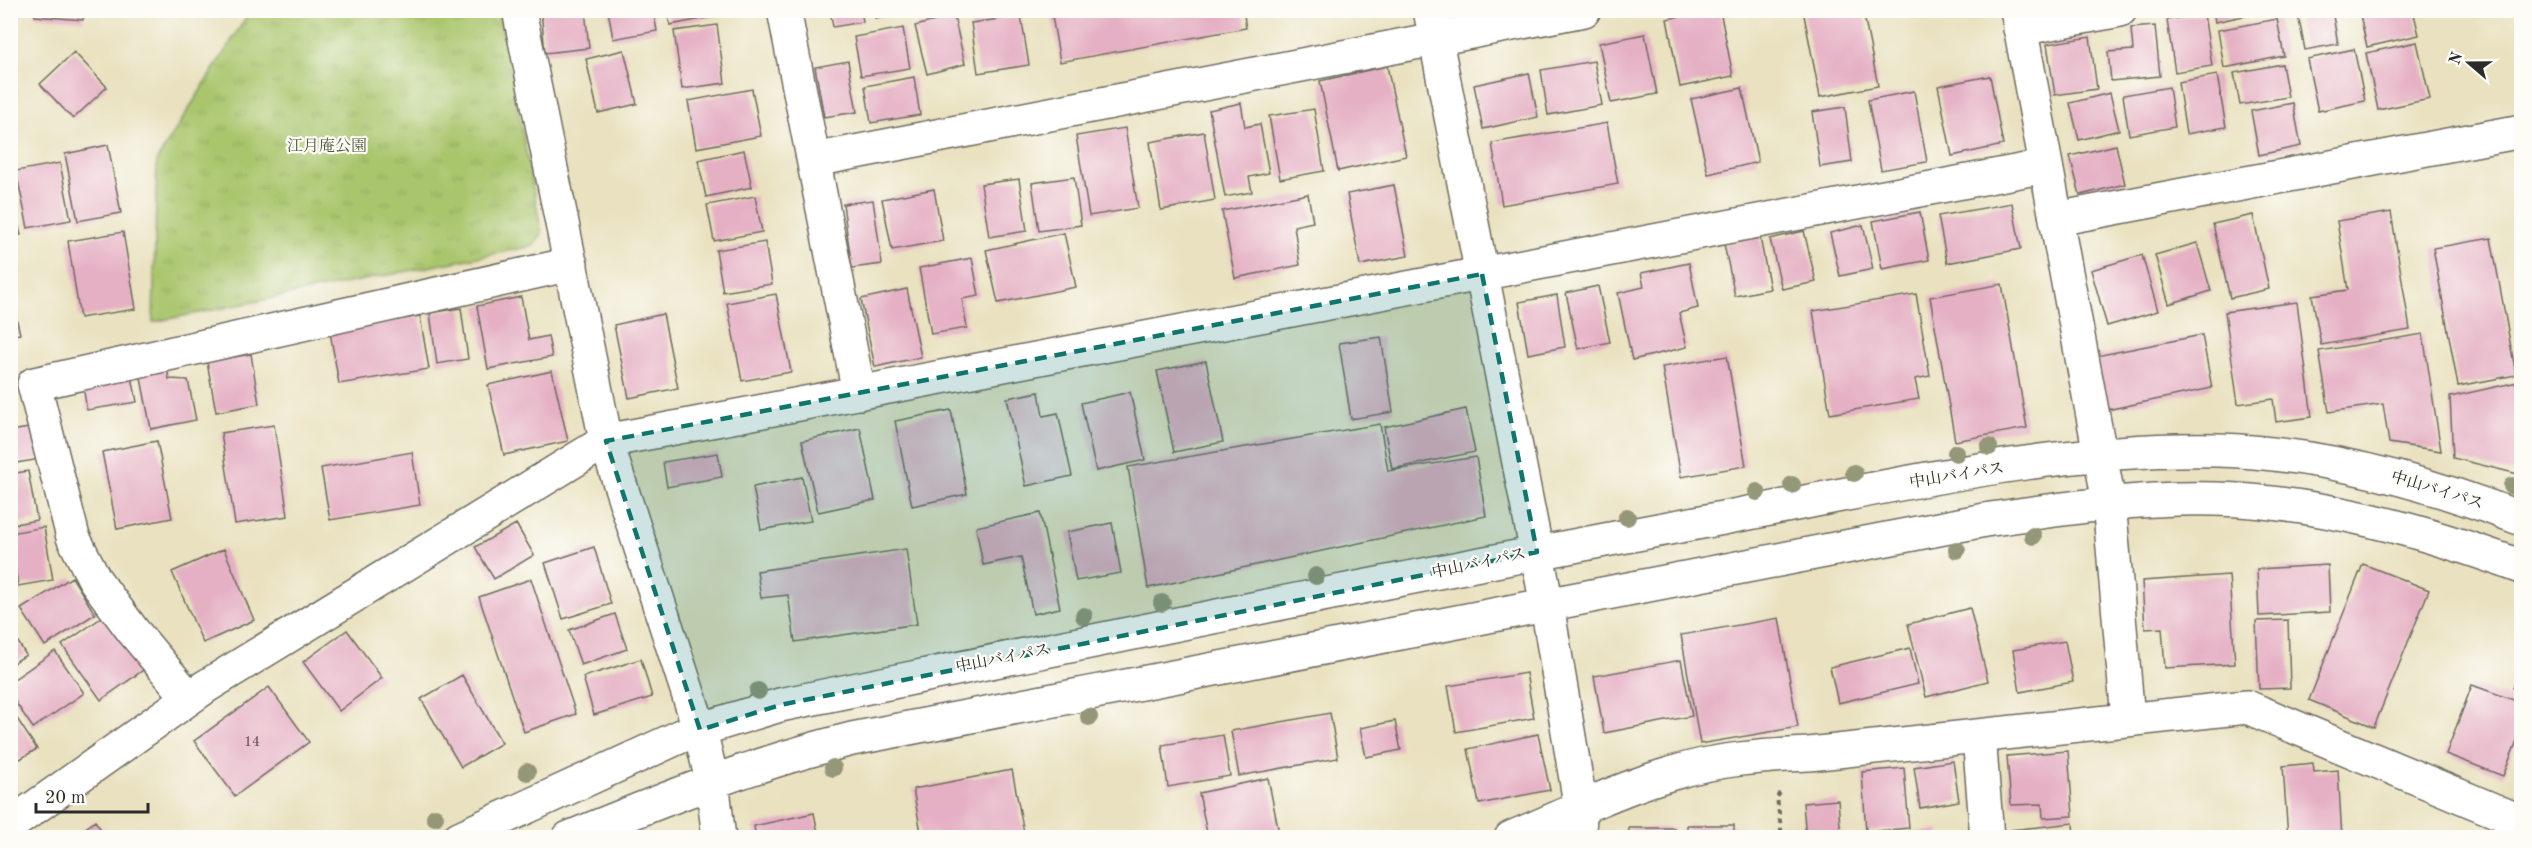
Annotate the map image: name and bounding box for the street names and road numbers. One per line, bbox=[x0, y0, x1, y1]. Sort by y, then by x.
street label: 中山バイパス bbox=[1908, 459, 2006, 491]
street label: 中山バイパス bbox=[2389, 467, 2486, 513]
street label: 中山バイパス bbox=[1430, 544, 1527, 582]
street label: 中山バイパス bbox=[954, 640, 1051, 676]

